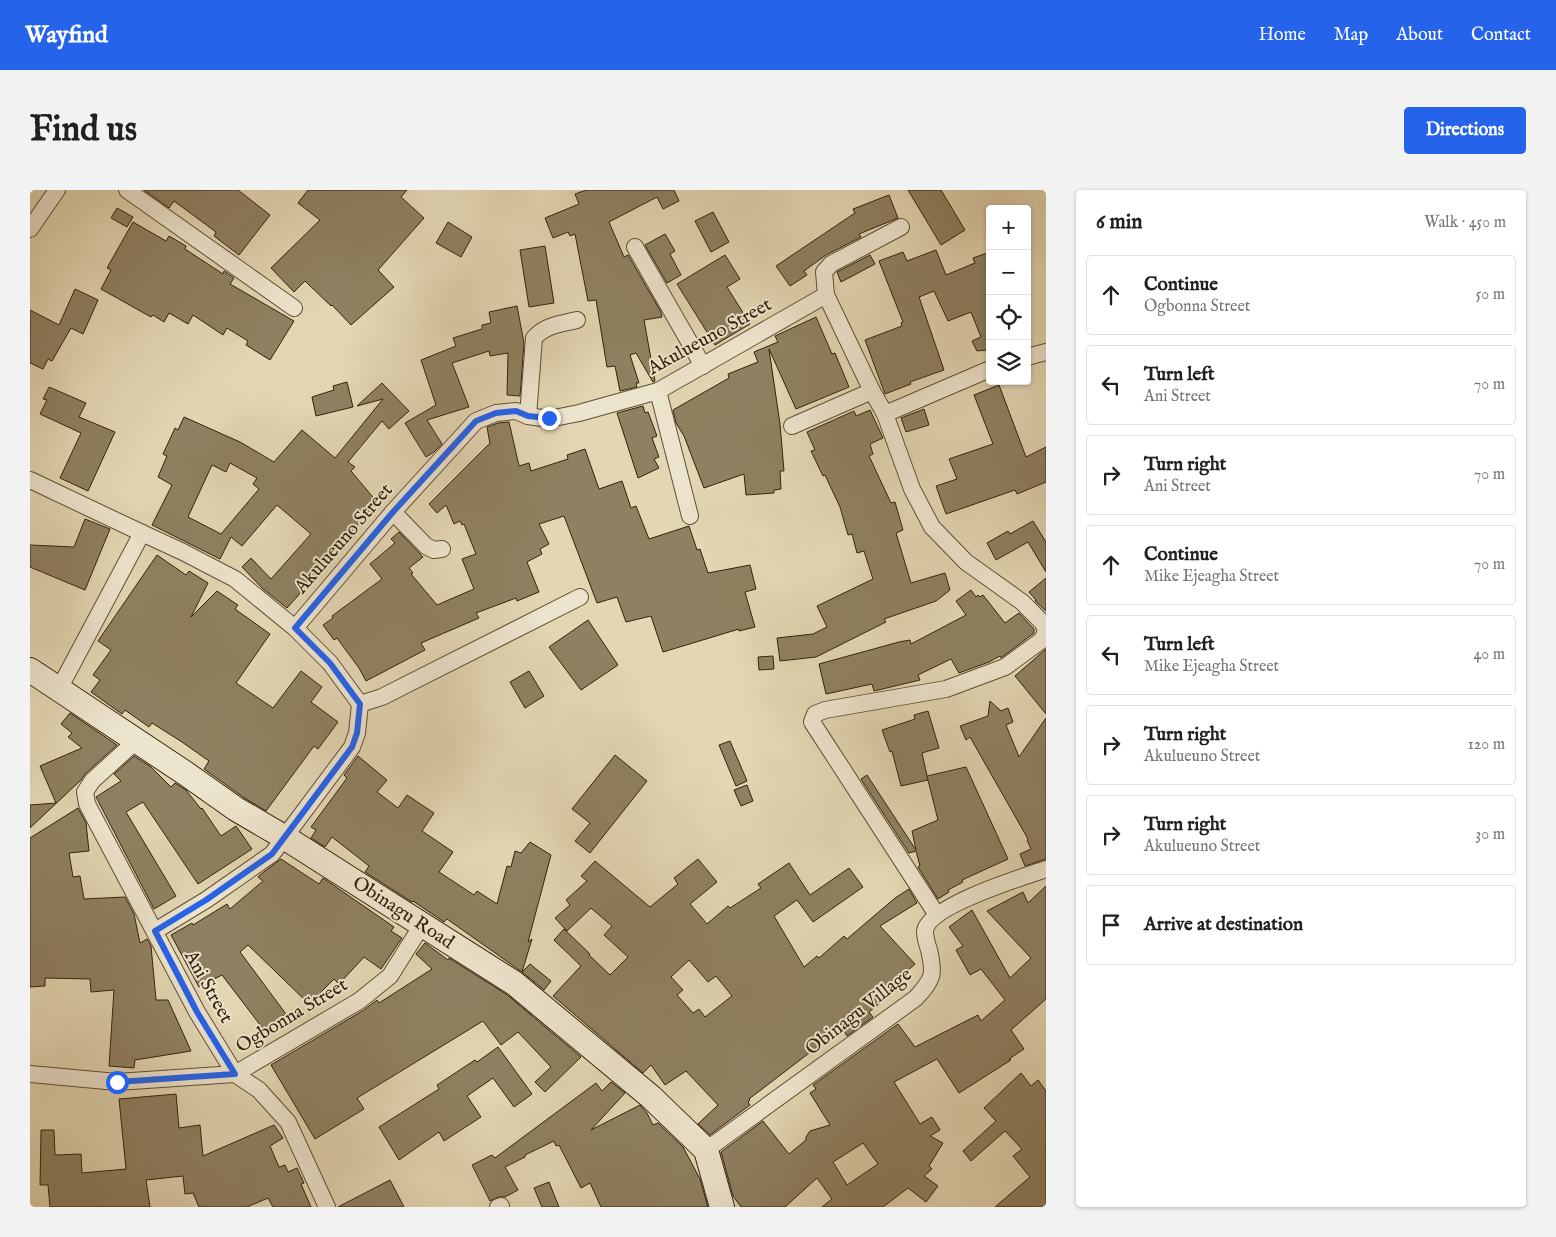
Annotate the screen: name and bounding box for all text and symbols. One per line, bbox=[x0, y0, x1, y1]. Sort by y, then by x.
text: Wayfind bbox=[25, 20, 108, 51]
text: Home bbox=[1259, 24, 1306, 47]
text: Map bbox=[1334, 24, 1368, 47]
text: About bbox=[1396, 24, 1443, 47]
text: Contact bbox=[1471, 24, 1531, 47]
button: Directions bbox=[1404, 107, 1526, 154]
text: Find us bbox=[30, 108, 137, 153]
map controls bbox=[986, 205, 1031, 385]
button: + bbox=[986, 205, 1031, 250]
text: 6 min bbox=[1096, 209, 1142, 236]
text: Walk · 450 m bbox=[1424, 213, 1506, 233]
button: − bbox=[986, 250, 1031, 295]
text: Continue bbox=[1144, 273, 1218, 297]
icon: ahead bbox=[1097, 281, 1125, 309]
text: 50 m bbox=[1476, 285, 1505, 305]
street label: Akulueuno Street bbox=[643, 293, 777, 381]
button: locate bbox=[986, 295, 1031, 340]
text: Ogbonna Street bbox=[1144, 297, 1250, 317]
button: layers bbox=[986, 340, 1031, 385]
text: Turn left bbox=[1144, 363, 1215, 387]
icon: left bbox=[1097, 371, 1125, 399]
text: 70 m bbox=[1474, 375, 1505, 395]
text: Ani Street bbox=[1144, 387, 1211, 407]
route end bbox=[538, 407, 561, 430]
text: Turn right bbox=[1144, 453, 1226, 477]
icon: right bbox=[1097, 461, 1125, 489]
text: 70 m bbox=[1474, 465, 1505, 485]
text: Ani Street bbox=[1144, 477, 1211, 497]
street label: Akulueuno Street bbox=[289, 479, 399, 600]
text: Continue bbox=[1144, 543, 1218, 567]
icon: ahead bbox=[1097, 551, 1125, 579]
text: 70 m bbox=[1474, 555, 1505, 575]
text: Mike Ejeagha Street bbox=[1144, 567, 1279, 587]
text: Turn left bbox=[1144, 633, 1215, 657]
icon: left bbox=[1097, 641, 1125, 669]
text: 40 m bbox=[1473, 645, 1505, 665]
text: Mike Ejeagha Street bbox=[1144, 657, 1279, 677]
text: Turn right bbox=[1144, 723, 1226, 747]
icon: right bbox=[1097, 731, 1125, 759]
text: 120 m bbox=[1468, 735, 1505, 755]
text: Akulueuno Street bbox=[1144, 747, 1260, 767]
text: Turn right bbox=[1144, 813, 1226, 837]
icon: right bbox=[1097, 821, 1125, 849]
text: 30 m bbox=[1475, 825, 1505, 845]
text: Akulueuno Street bbox=[1144, 837, 1260, 857]
street label: Obinagu Road bbox=[348, 871, 459, 955]
icon: arrive bbox=[1097, 911, 1125, 939]
text: Arrive at destination bbox=[1144, 913, 1303, 937]
street label: Ani Street bbox=[178, 946, 238, 1028]
street label: Obinagu Village bbox=[801, 963, 917, 1061]
street label: Ogbonna Street bbox=[232, 973, 353, 1059]
route start bbox=[106, 1071, 129, 1094]

